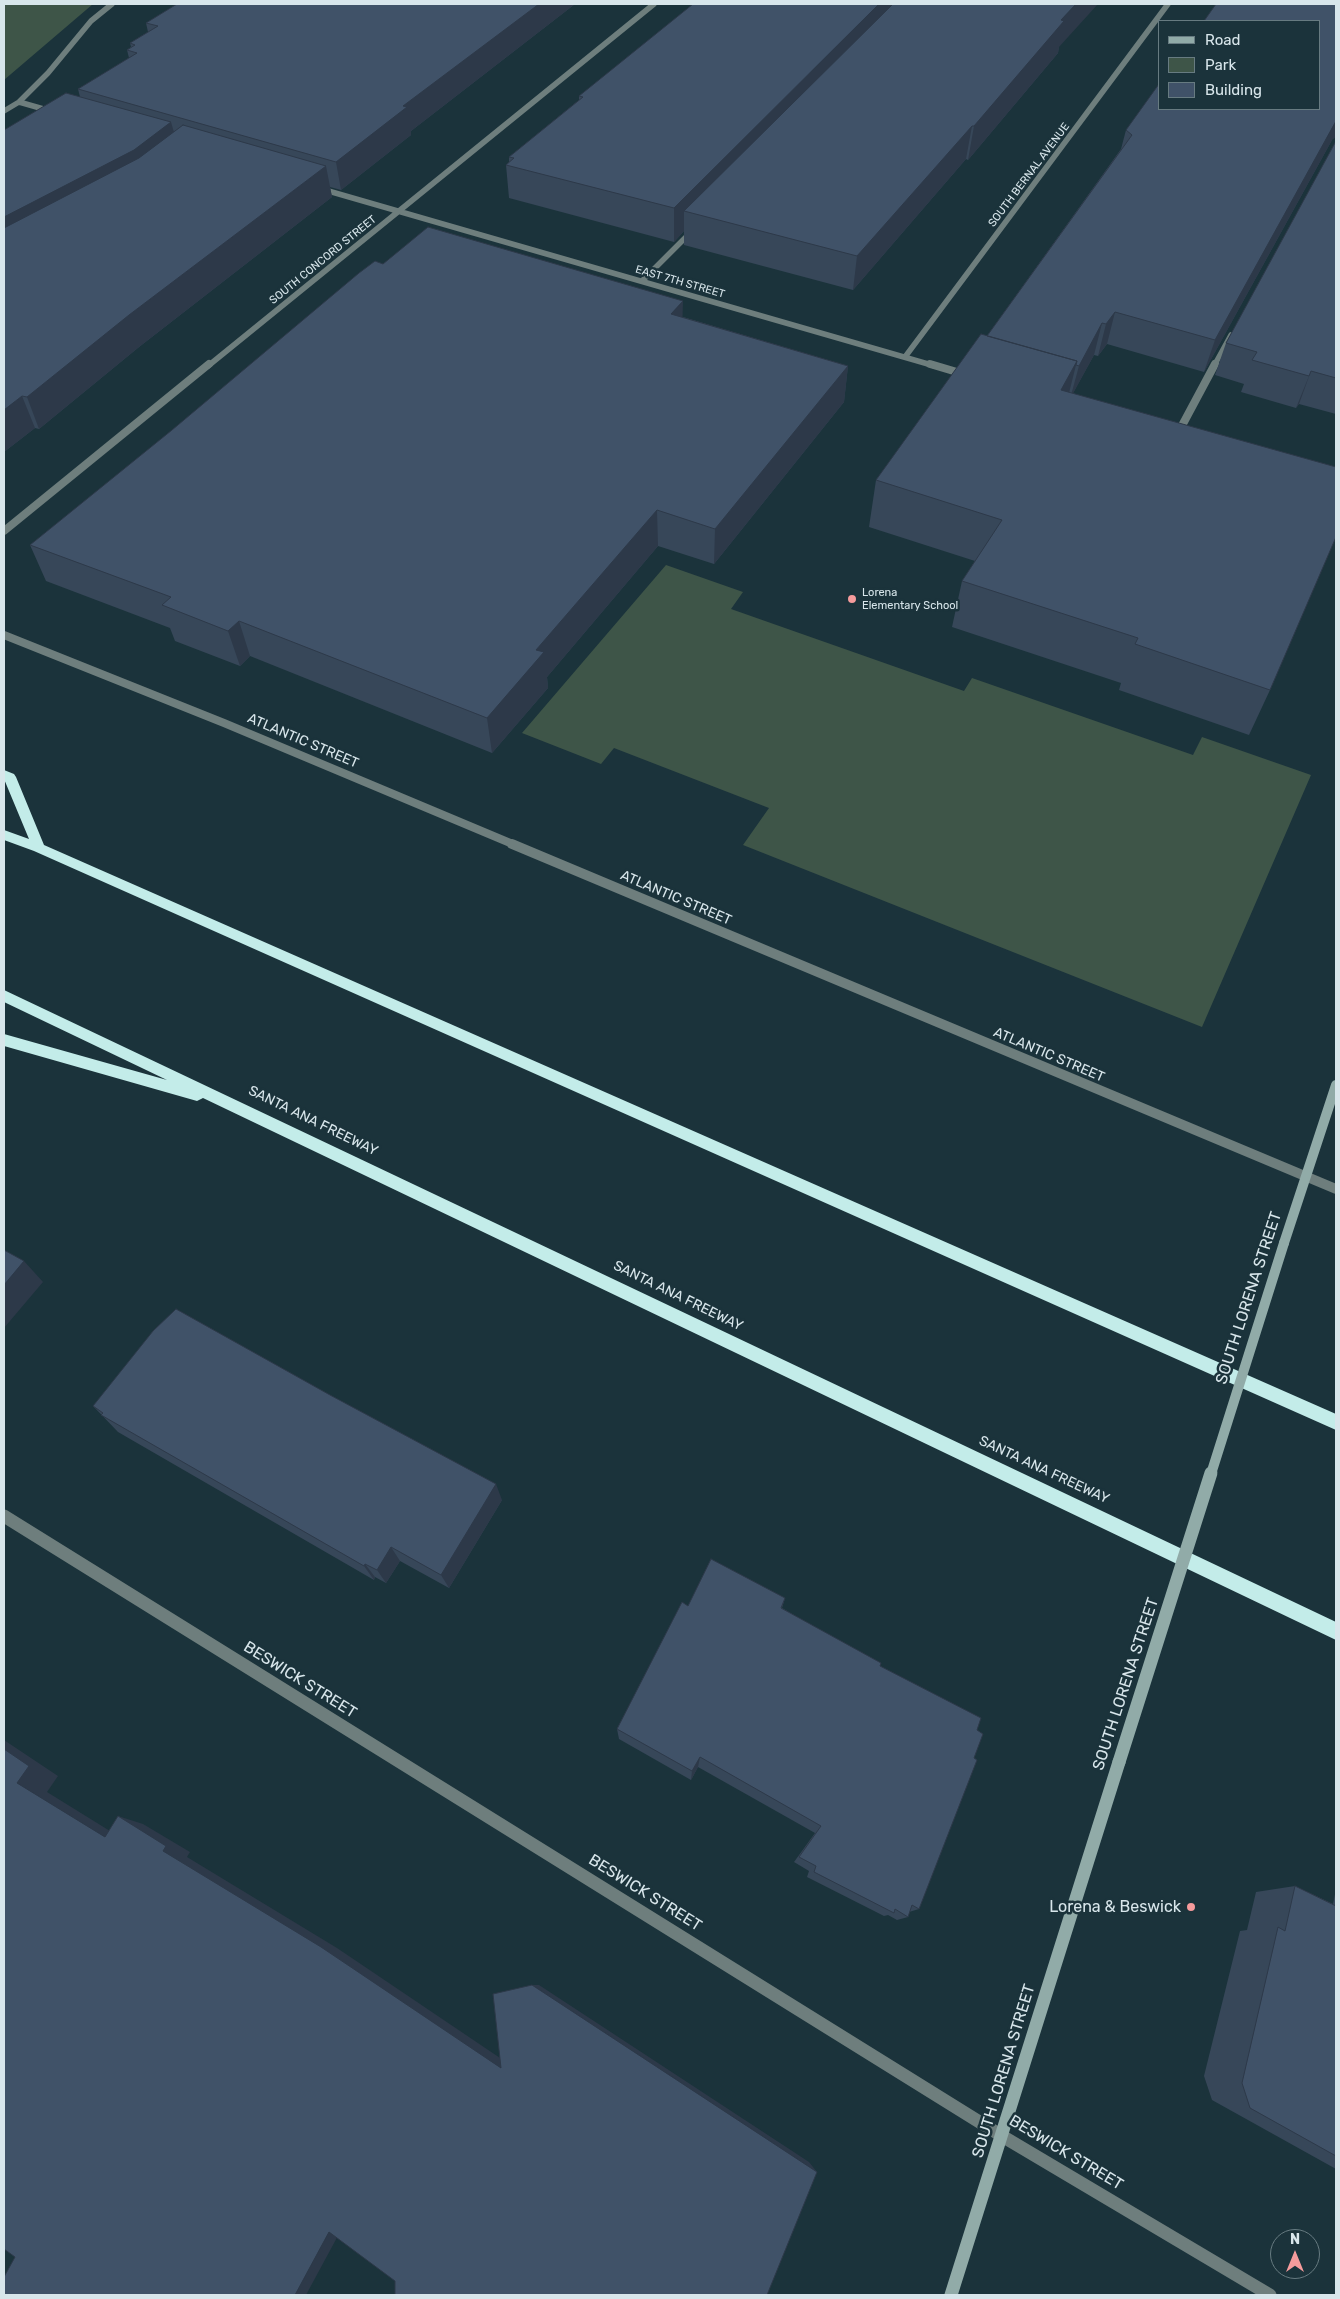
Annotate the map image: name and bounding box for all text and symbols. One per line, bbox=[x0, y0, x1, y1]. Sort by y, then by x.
legend bbox=[1158, 20, 1320, 110]
text: Road bbox=[1205, 31, 1241, 49]
text: Park bbox=[1205, 56, 1236, 74]
text: Building bbox=[1205, 81, 1262, 99]
street label: SOUTH BERNAL AVENUE bbox=[986, 120, 1072, 230]
street label: SOUTH CONCORD STREET bbox=[267, 213, 379, 307]
street label: EAST 7TH STREET bbox=[634, 263, 726, 301]
place label: Lorena Elementary School bbox=[862, 586, 958, 612]
marker: Lorena Elementary School bbox=[846, 593, 858, 605]
street label: ATLANTIC STREET bbox=[245, 710, 361, 772]
street label: ATLANTIC STREET bbox=[618, 867, 734, 929]
street label: ATLANTIC STREET bbox=[991, 1024, 1107, 1086]
street label: SANTA ANA FREEWAY bbox=[245, 1082, 381, 1160]
street label: SOUTH LORENA STREET bbox=[1212, 1209, 1286, 1387]
street label: SANTA ANA FREEWAY bbox=[610, 1257, 746, 1335]
street label: SANTA ANA FREEWAY bbox=[976, 1432, 1112, 1508]
street label: SOUTH LORENA STREET bbox=[1089, 1595, 1163, 1773]
street label: BESWICK STREET bbox=[240, 1637, 360, 1723]
street label: BESWICK STREET bbox=[585, 1850, 705, 1936]
place label: Lorena & Beswick bbox=[1049, 1897, 1181, 1917]
marker: Lorena & Beswick bbox=[1185, 1901, 1197, 1913]
street label: SOUTH LORENA STREET bbox=[968, 1982, 1040, 2160]
street label: BESWICK STREET bbox=[1005, 2111, 1127, 2195]
north arrow bbox=[1270, 2229, 1320, 2279]
text: N bbox=[1290, 2231, 1300, 2248]

